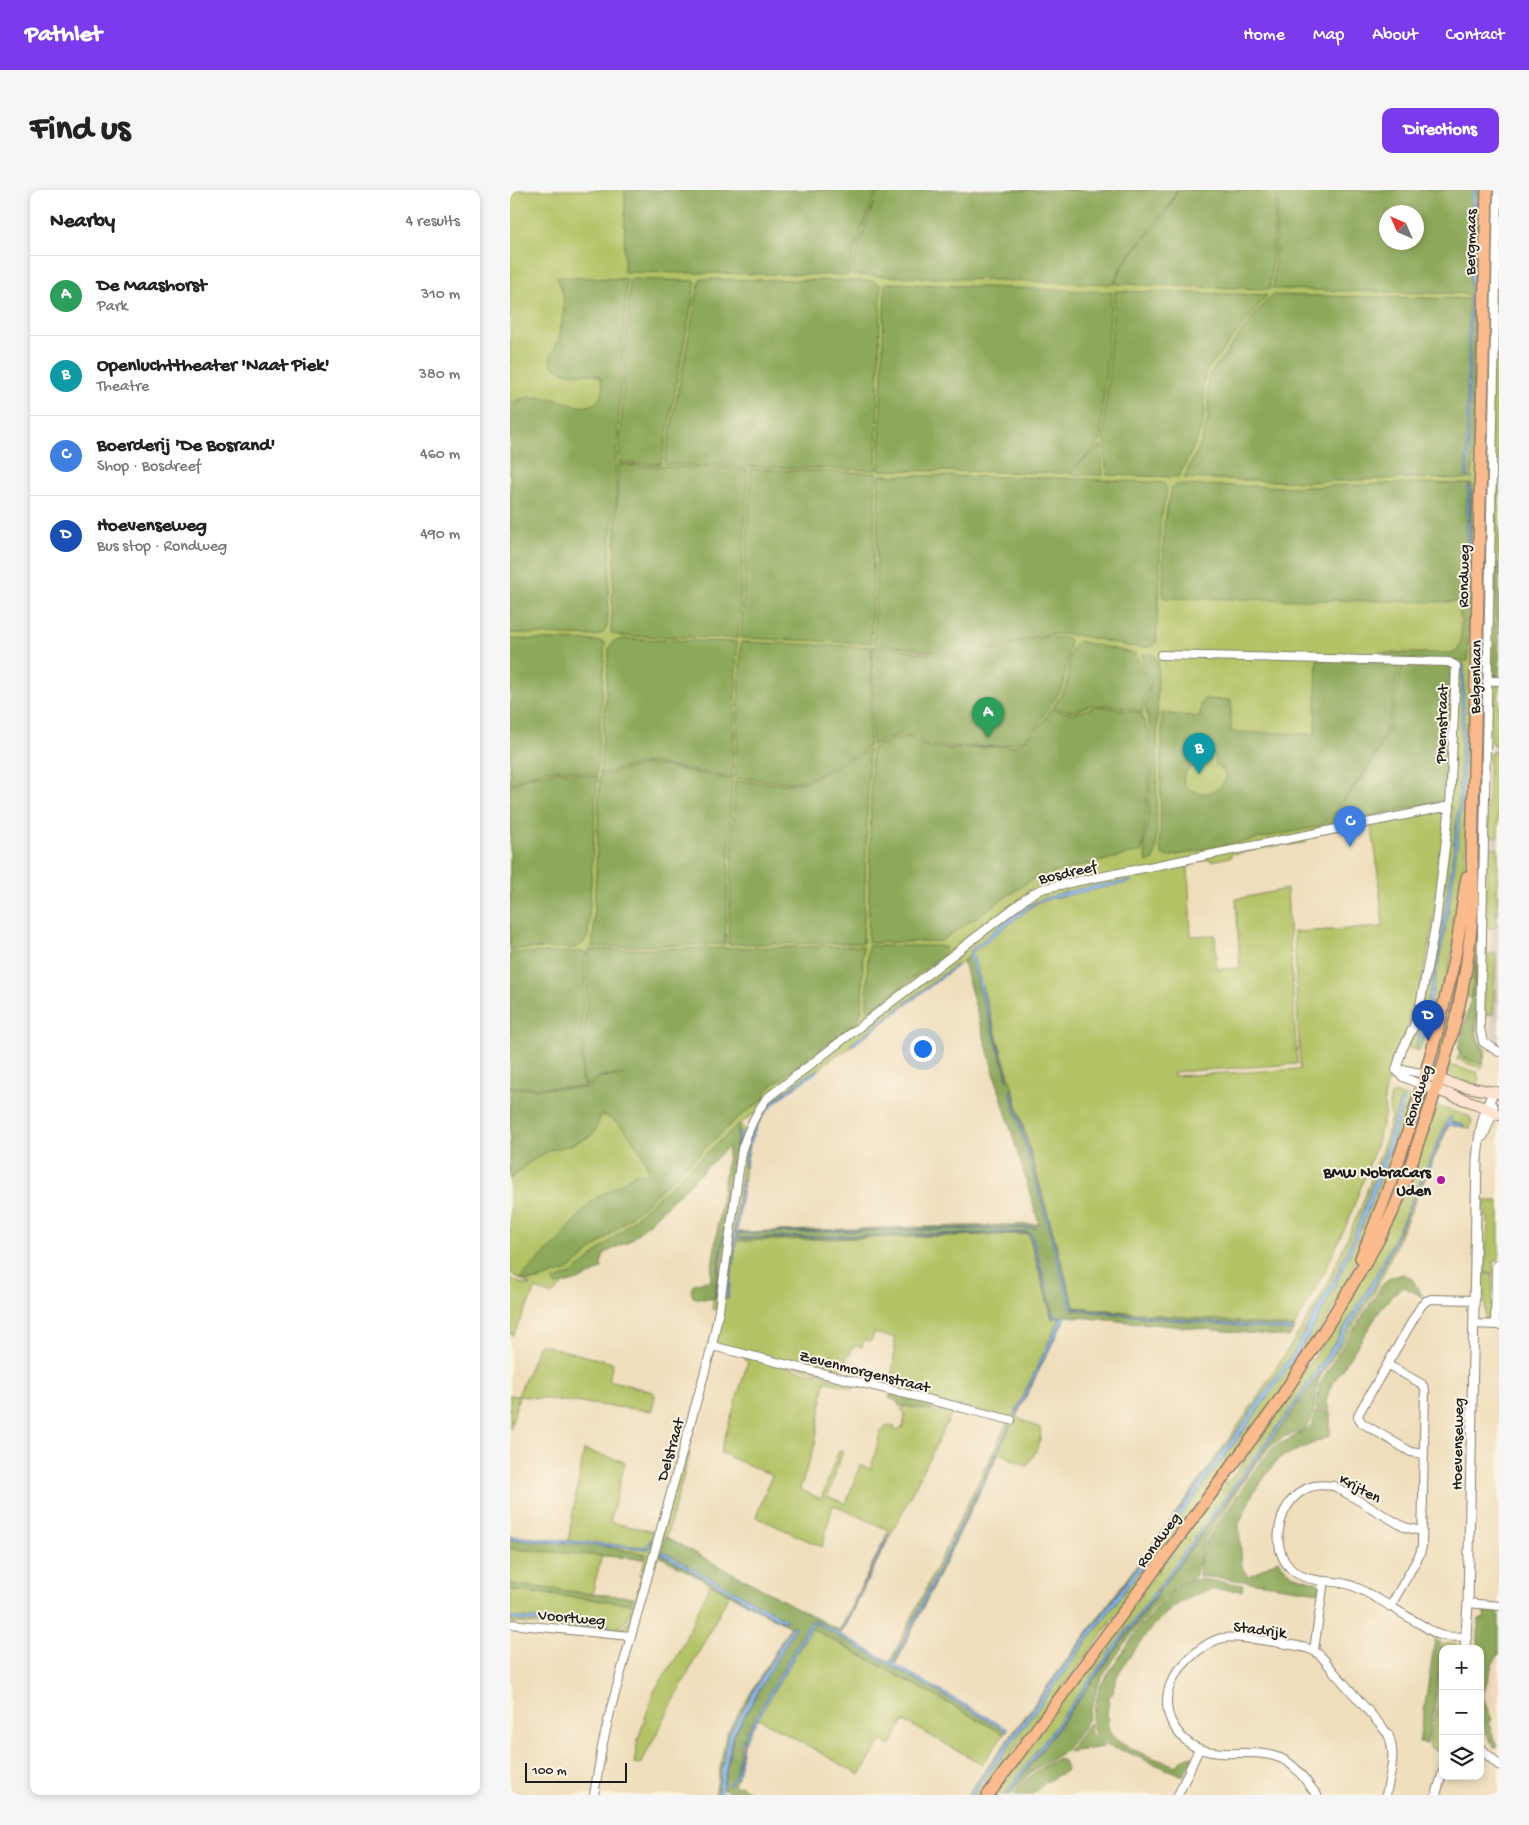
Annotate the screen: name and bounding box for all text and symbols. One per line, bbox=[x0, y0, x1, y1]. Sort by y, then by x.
text: Pathlet bbox=[25, 21, 102, 50]
text: Home bbox=[1243, 25, 1285, 46]
text: Map bbox=[1313, 25, 1344, 46]
text: About bbox=[1372, 25, 1418, 46]
text: Contact bbox=[1446, 25, 1504, 46]
button: Directions bbox=[1382, 108, 1499, 153]
text: Find us bbox=[30, 110, 130, 151]
north arrow bbox=[1379, 205, 1424, 250]
street label: Bergmaas bbox=[1462, 208, 1483, 276]
text: Nearby bbox=[50, 210, 115, 235]
text: 4 results bbox=[405, 213, 460, 232]
text: De Maashorst bbox=[97, 275, 207, 298]
text: A bbox=[61, 286, 71, 305]
text: 310 m bbox=[421, 286, 460, 305]
text: Park bbox=[97, 298, 128, 317]
text: Openluchttheater 'Naat Piek' bbox=[97, 355, 330, 378]
text: B bbox=[62, 366, 70, 385]
text: 380 m bbox=[419, 366, 460, 385]
text: Theatre bbox=[97, 378, 149, 397]
text: Boerderij 'De Bosrand' bbox=[97, 435, 275, 458]
text: C bbox=[62, 446, 70, 465]
text: 460 m bbox=[420, 446, 460, 465]
text: Shop · Bosdreef bbox=[97, 458, 201, 477]
text: Hoevenseweg bbox=[97, 515, 207, 538]
text: D bbox=[61, 526, 71, 545]
text: 490 m bbox=[420, 526, 460, 545]
text: Bus stop · Rondweg bbox=[97, 538, 227, 557]
street label: Rondweg bbox=[1455, 544, 1476, 608]
street label: Belgenlaan bbox=[1467, 640, 1488, 715]
street label: Pnemstraat bbox=[1433, 683, 1454, 765]
pin: A bbox=[972, 697, 1004, 738]
pin: B bbox=[1183, 733, 1215, 774]
pin: C bbox=[1334, 806, 1366, 847]
street label: Bosdreef bbox=[1036, 858, 1100, 891]
pin: D bbox=[1412, 1000, 1444, 1041]
your location bbox=[910, 1036, 936, 1062]
street label: Rondweg bbox=[1400, 1063, 1438, 1129]
place label: BMW NobraCars Uden bbox=[1322, 1165, 1432, 1202]
marker: BMW NobraCars Uden bbox=[1435, 1174, 1447, 1186]
street label: Zevenmorgenstraat bbox=[797, 1348, 933, 1399]
street label: Hoevenseweg bbox=[1449, 1398, 1470, 1490]
street label: Delstraat bbox=[654, 1415, 691, 1485]
street label: Krijten bbox=[1335, 1471, 1384, 1509]
street label: Rondweg bbox=[1134, 1510, 1186, 1572]
street label: Voortweg bbox=[536, 1607, 606, 1632]
street label: Stadrijk bbox=[1232, 1619, 1289, 1644]
map controls bbox=[1439, 1645, 1484, 1780]
button: + bbox=[1439, 1645, 1484, 1690]
button: − bbox=[1439, 1690, 1484, 1735]
button: layers bbox=[1439, 1735, 1484, 1780]
scale bar bbox=[525, 1760, 628, 1783]
text: 100 m bbox=[532, 1763, 567, 1780]

